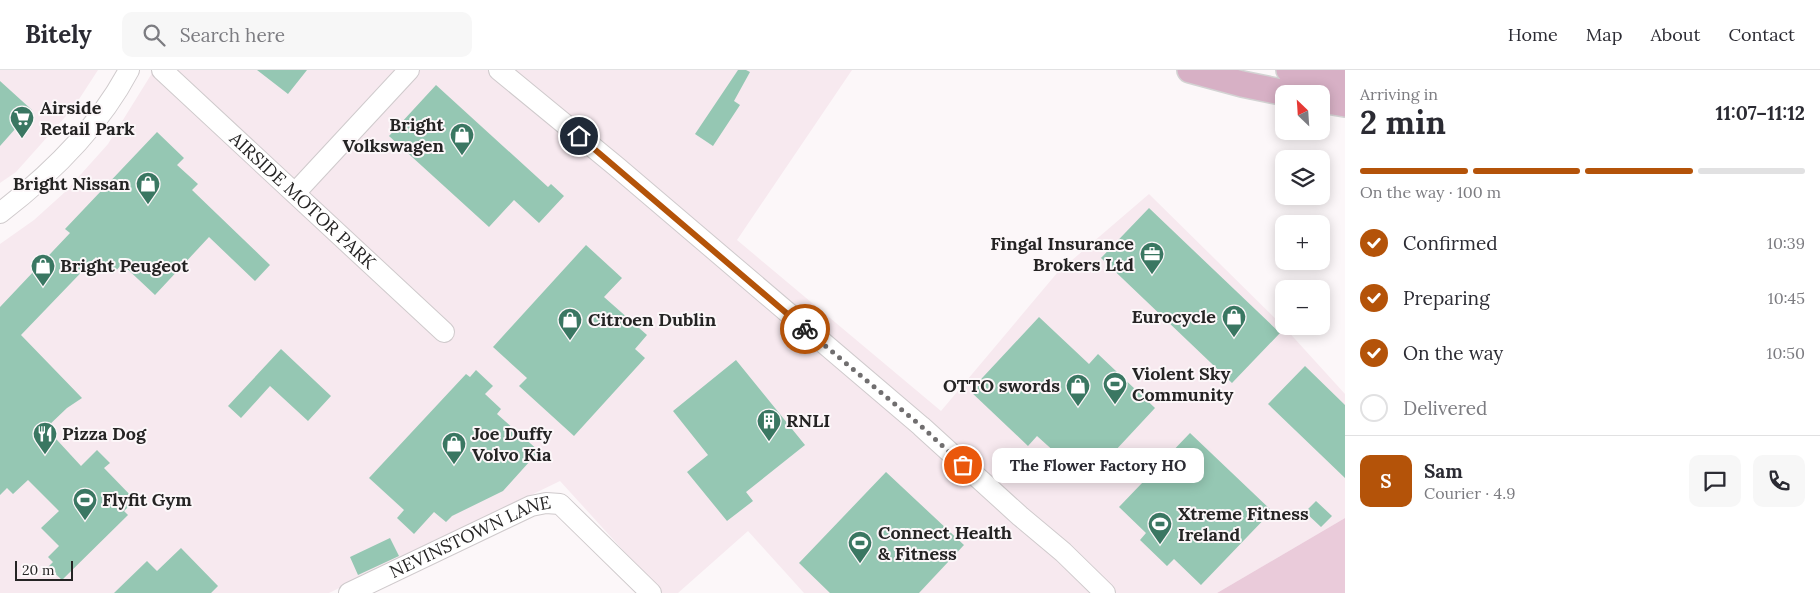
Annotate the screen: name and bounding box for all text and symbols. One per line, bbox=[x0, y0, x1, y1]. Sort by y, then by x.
search box bbox=[122, 12, 472, 57]
text: Bitely bbox=[25, 19, 92, 50]
icon: search bbox=[140, 21, 168, 49]
text: Search here bbox=[180, 23, 285, 47]
text: Home bbox=[1508, 23, 1558, 46]
text: Map bbox=[1586, 23, 1622, 46]
text: About bbox=[1650, 23, 1700, 46]
text: Contact bbox=[1728, 23, 1795, 46]
text: Arriving in bbox=[1360, 84, 1438, 104]
north arrow bbox=[1275, 85, 1330, 140]
map controls bbox=[1275, 85, 1330, 335]
place label: Airside Retail Park bbox=[40, 96, 135, 140]
text: 11:07–11:12 bbox=[1716, 101, 1805, 125]
text: 2 min bbox=[1360, 102, 1446, 143]
supermarket icon: Airside Retail Park bbox=[9, 105, 35, 139]
place label: Bright Volkswagen bbox=[342, 113, 445, 157]
pin bbox=[558, 115, 600, 157]
shop icon: Bright Volkswagen bbox=[449, 122, 475, 156]
icon: home bbox=[565, 122, 593, 150]
street label: AIRSIDE MOTOR PARK bbox=[224, 126, 381, 274]
button: layers bbox=[1275, 150, 1330, 205]
shop icon: Bright Nissan bbox=[135, 171, 161, 205]
place label: Bright Nissan bbox=[13, 172, 131, 195]
text: On the way · 100 m bbox=[1360, 182, 1501, 202]
button: + bbox=[1275, 215, 1330, 270]
icon: check bbox=[1360, 229, 1388, 257]
text: Confirmed bbox=[1403, 231, 1498, 255]
place label: Fingal Insurance Brokers Ltd bbox=[990, 232, 1134, 276]
text: 10:39 bbox=[1767, 233, 1805, 253]
office icon: Fingal Insurance Brokers Ltd bbox=[1139, 241, 1165, 275]
shop icon: Bright Peugeot bbox=[30, 253, 56, 287]
place label: Bright Peugeot bbox=[60, 254, 189, 277]
button: − bbox=[1275, 280, 1330, 335]
icon: check bbox=[1360, 284, 1388, 312]
text: Preparing bbox=[1403, 286, 1490, 310]
text: 10:45 bbox=[1768, 288, 1805, 308]
courier bbox=[780, 304, 830, 354]
shop icon: Eurocycle bbox=[1221, 304, 1247, 338]
place label: Eurocycle bbox=[1131, 305, 1216, 328]
shop icon: Citroen Dublin bbox=[557, 307, 583, 341]
place label: Citroen Dublin bbox=[588, 308, 717, 331]
icon: bike bbox=[791, 315, 819, 343]
icon: check bbox=[1360, 339, 1388, 367]
text: On the way bbox=[1403, 341, 1503, 365]
text: 10:50 bbox=[1767, 343, 1805, 363]
place label: Violent Sky Community bbox=[1132, 362, 1233, 406]
sports icon: Violent Sky Community bbox=[1102, 371, 1128, 405]
shop icon: OTTO swords bbox=[1065, 373, 1091, 407]
place label: OTTO swords bbox=[943, 374, 1060, 397]
text: Delivered bbox=[1403, 396, 1487, 420]
building icon: RNLI bbox=[756, 408, 782, 442]
place label: RNLI bbox=[786, 409, 830, 432]
restaurant icon: Pizza Dog bbox=[32, 421, 58, 455]
place label: Pizza Dog bbox=[62, 422, 147, 445]
place label: Joe Duffy Volvo Kia bbox=[472, 422, 552, 466]
shop icon: Joe Duffy Volvo Kia bbox=[441, 431, 467, 465]
pin bbox=[942, 444, 984, 486]
callout: The Flower Factory HO bbox=[993, 448, 1206, 482]
icon: bag bbox=[949, 451, 977, 479]
text: The Flower Factory HO bbox=[1010, 455, 1186, 475]
button: chat bbox=[1689, 455, 1741, 507]
button: phone bbox=[1753, 455, 1805, 507]
text: Sam bbox=[1424, 459, 1463, 483]
text: S bbox=[1380, 469, 1392, 493]
text: Courier · 4.9 bbox=[1424, 483, 1515, 503]
sports icon: Flyfit Gym bbox=[72, 487, 98, 521]
place label: Flyfit Gym bbox=[102, 488, 192, 511]
street label: NEVINSTOWN LANE bbox=[386, 490, 553, 583]
place label: Xtreme Fitness Ireland bbox=[1178, 502, 1309, 546]
sports icon: Xtreme Fitness Ireland bbox=[1147, 511, 1173, 545]
place label: Connect Health & Fitness bbox=[878, 521, 1012, 565]
sports icon: Connect Health & Fitness bbox=[847, 530, 873, 564]
scale bar bbox=[15, 558, 72, 581]
text: 20 m bbox=[22, 561, 54, 579]

